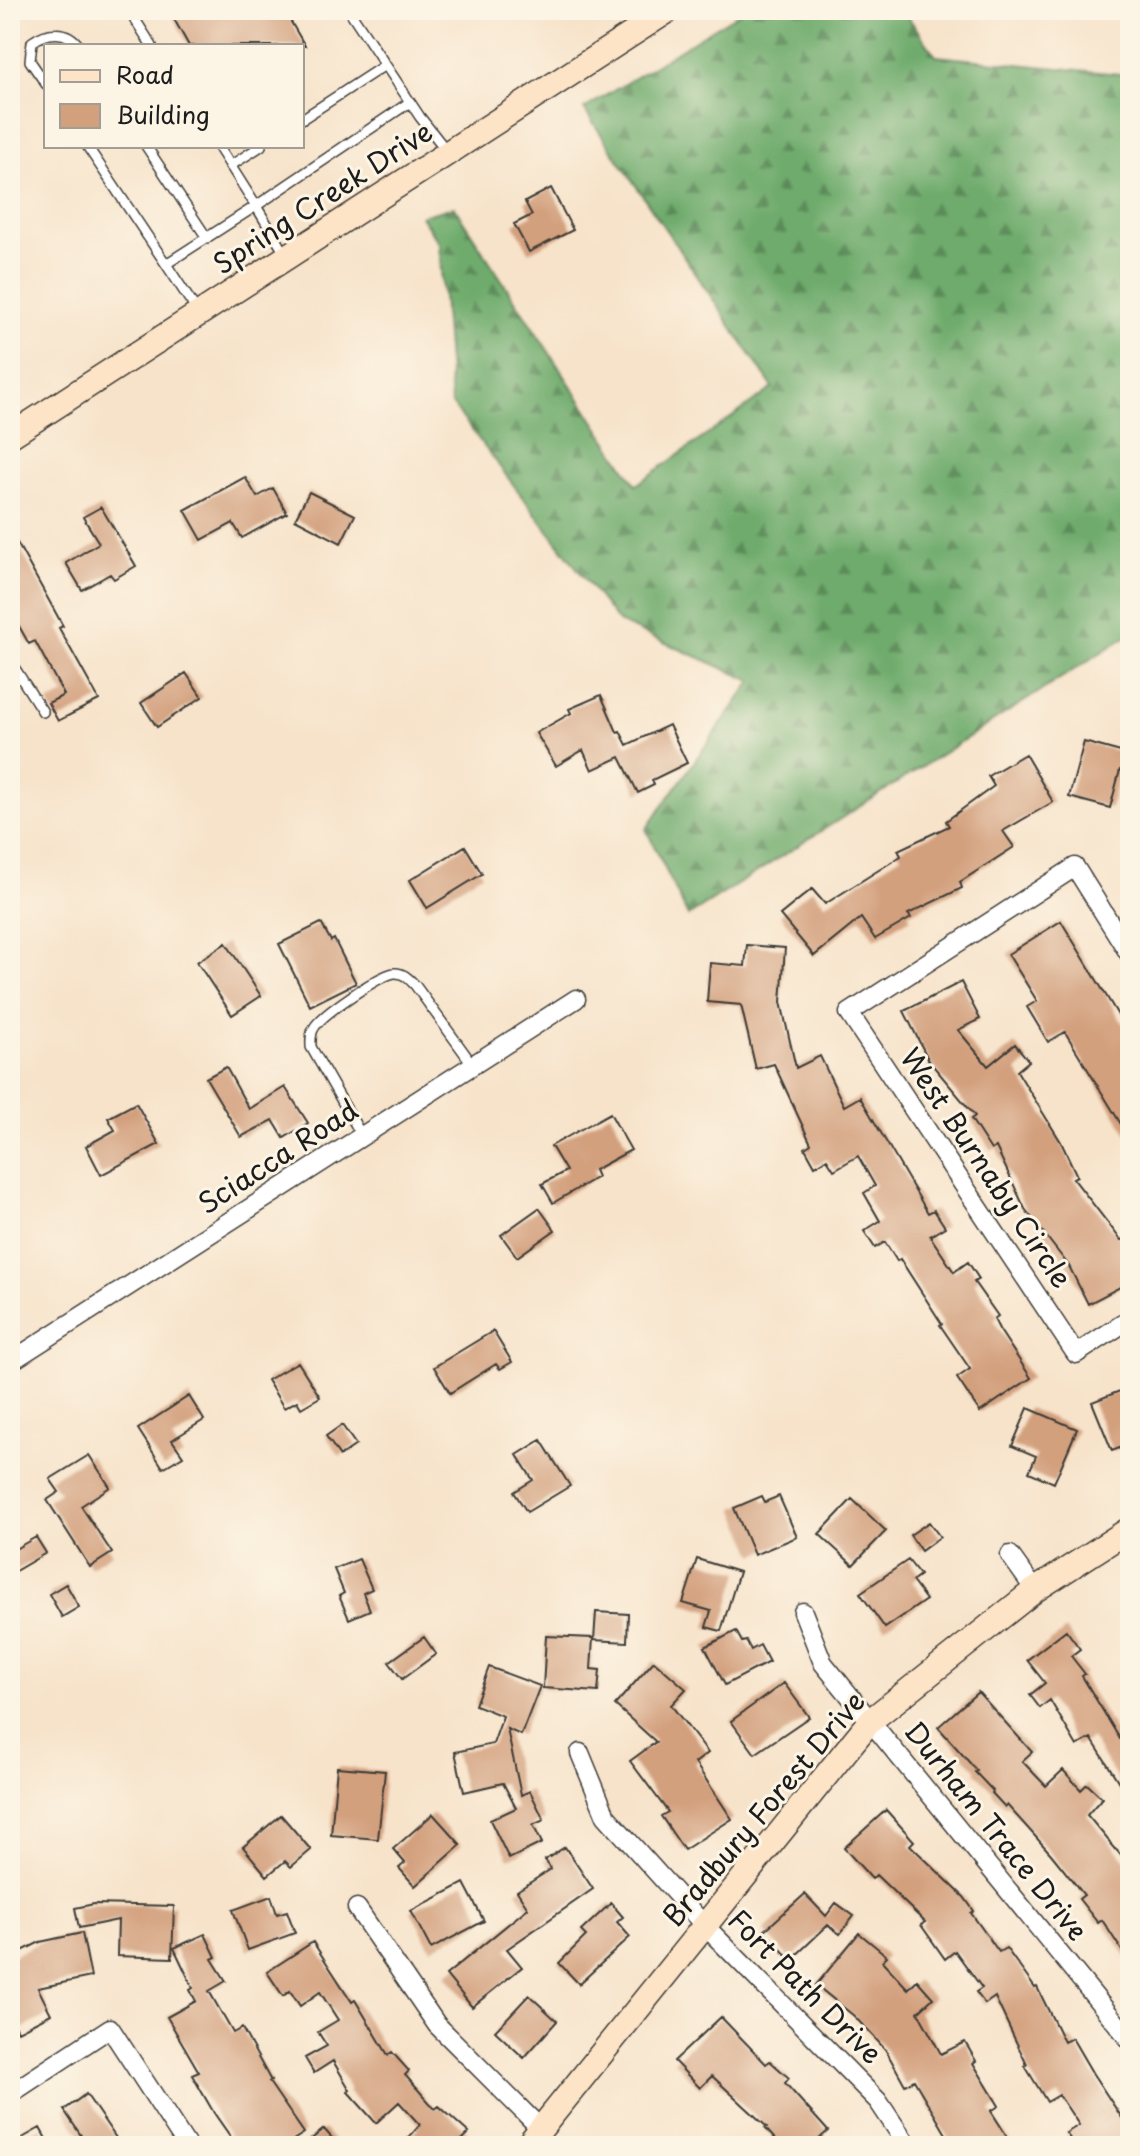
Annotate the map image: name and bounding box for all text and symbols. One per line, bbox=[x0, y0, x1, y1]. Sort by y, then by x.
legend bbox=[44, 44, 304, 148]
text: Road bbox=[116, 56, 174, 92]
text: Building bbox=[116, 96, 210, 132]
street label: Spring Creek Drive bbox=[204, 109, 440, 284]
street label: West Burnaby Circle bbox=[891, 1038, 1084, 1296]
street label: Sciacca Road bbox=[188, 1088, 366, 1224]
street label: Bradbury Forest Drive bbox=[651, 1681, 874, 1935]
street label: Durham Trace Drive bbox=[895, 1711, 1099, 1949]
street label: Fort Path Drive bbox=[719, 1899, 893, 2073]

